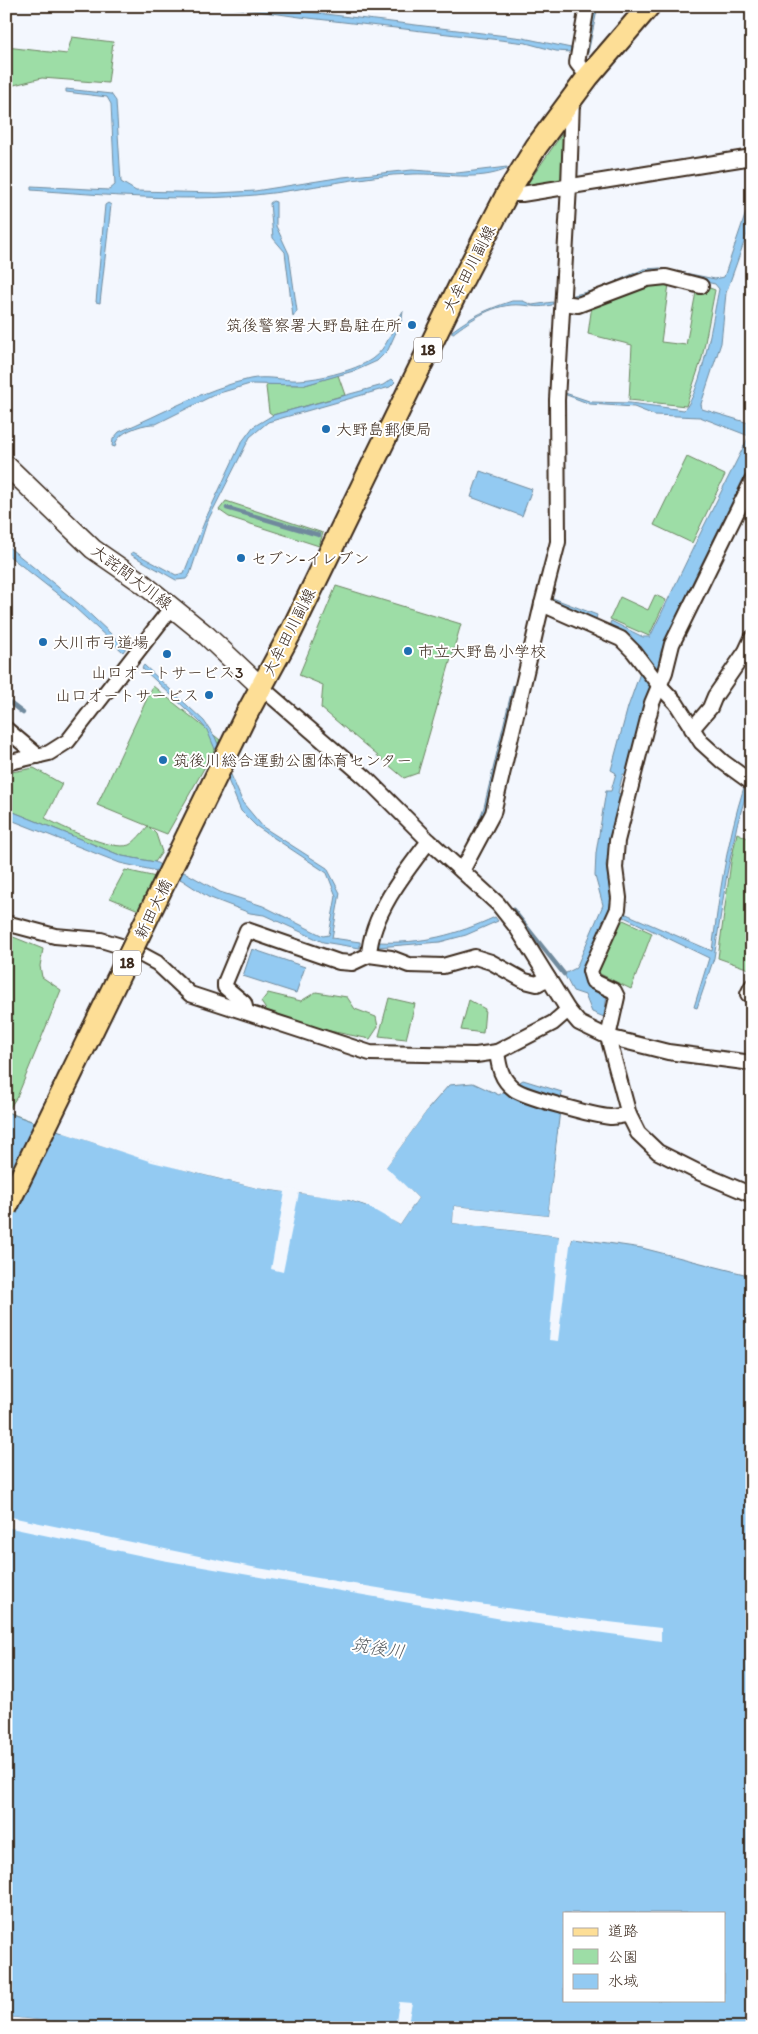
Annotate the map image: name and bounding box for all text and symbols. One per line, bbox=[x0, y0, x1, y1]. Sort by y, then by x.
street label: 大牟田川副線 bbox=[439, 222, 499, 316]
place label: 筑後警察署大野島駐在所 bbox=[226, 316, 402, 335]
marker: 筑後警察署大野島駐在所 bbox=[406, 319, 418, 331]
road number: 18 bbox=[414, 338, 442, 362]
place label: 大野島郵便局 bbox=[336, 420, 432, 439]
marker: 大野島郵便局 bbox=[320, 423, 332, 435]
street label: 大詫間大川線 bbox=[88, 541, 176, 613]
place label: セブン-イレブン bbox=[251, 549, 369, 568]
marker: セブン-イレブン bbox=[235, 552, 247, 564]
street label: 大牟田川副線 bbox=[259, 585, 319, 679]
place label: 大川市弓道場 bbox=[53, 633, 149, 652]
marker: 大川市弓道場 bbox=[37, 636, 49, 648]
place label: 市立大野島小学校 bbox=[418, 642, 546, 661]
marker: 市立大野島小学校 bbox=[402, 645, 414, 657]
marker: 山口オートサービス3 bbox=[161, 648, 173, 660]
place label: 山口オートサービス3 bbox=[91, 663, 244, 682]
place label: 山口オートサービス bbox=[55, 686, 199, 705]
marker: 山口オートサービス bbox=[203, 689, 215, 701]
place label: 筑後川総合運動公園体育センター bbox=[173, 751, 412, 770]
marker: 筑後川総合運動公園体育センター bbox=[157, 754, 169, 766]
street label: 新田大橋 bbox=[130, 876, 176, 942]
road number: 18 bbox=[113, 950, 141, 976]
water label: 筑後川 bbox=[350, 1633, 406, 1663]
legend bbox=[563, 1912, 726, 2002]
text: 道路 bbox=[608, 1922, 638, 1940]
text: 公園 bbox=[608, 1948, 638, 1966]
text: 水域 bbox=[608, 1972, 638, 1990]

